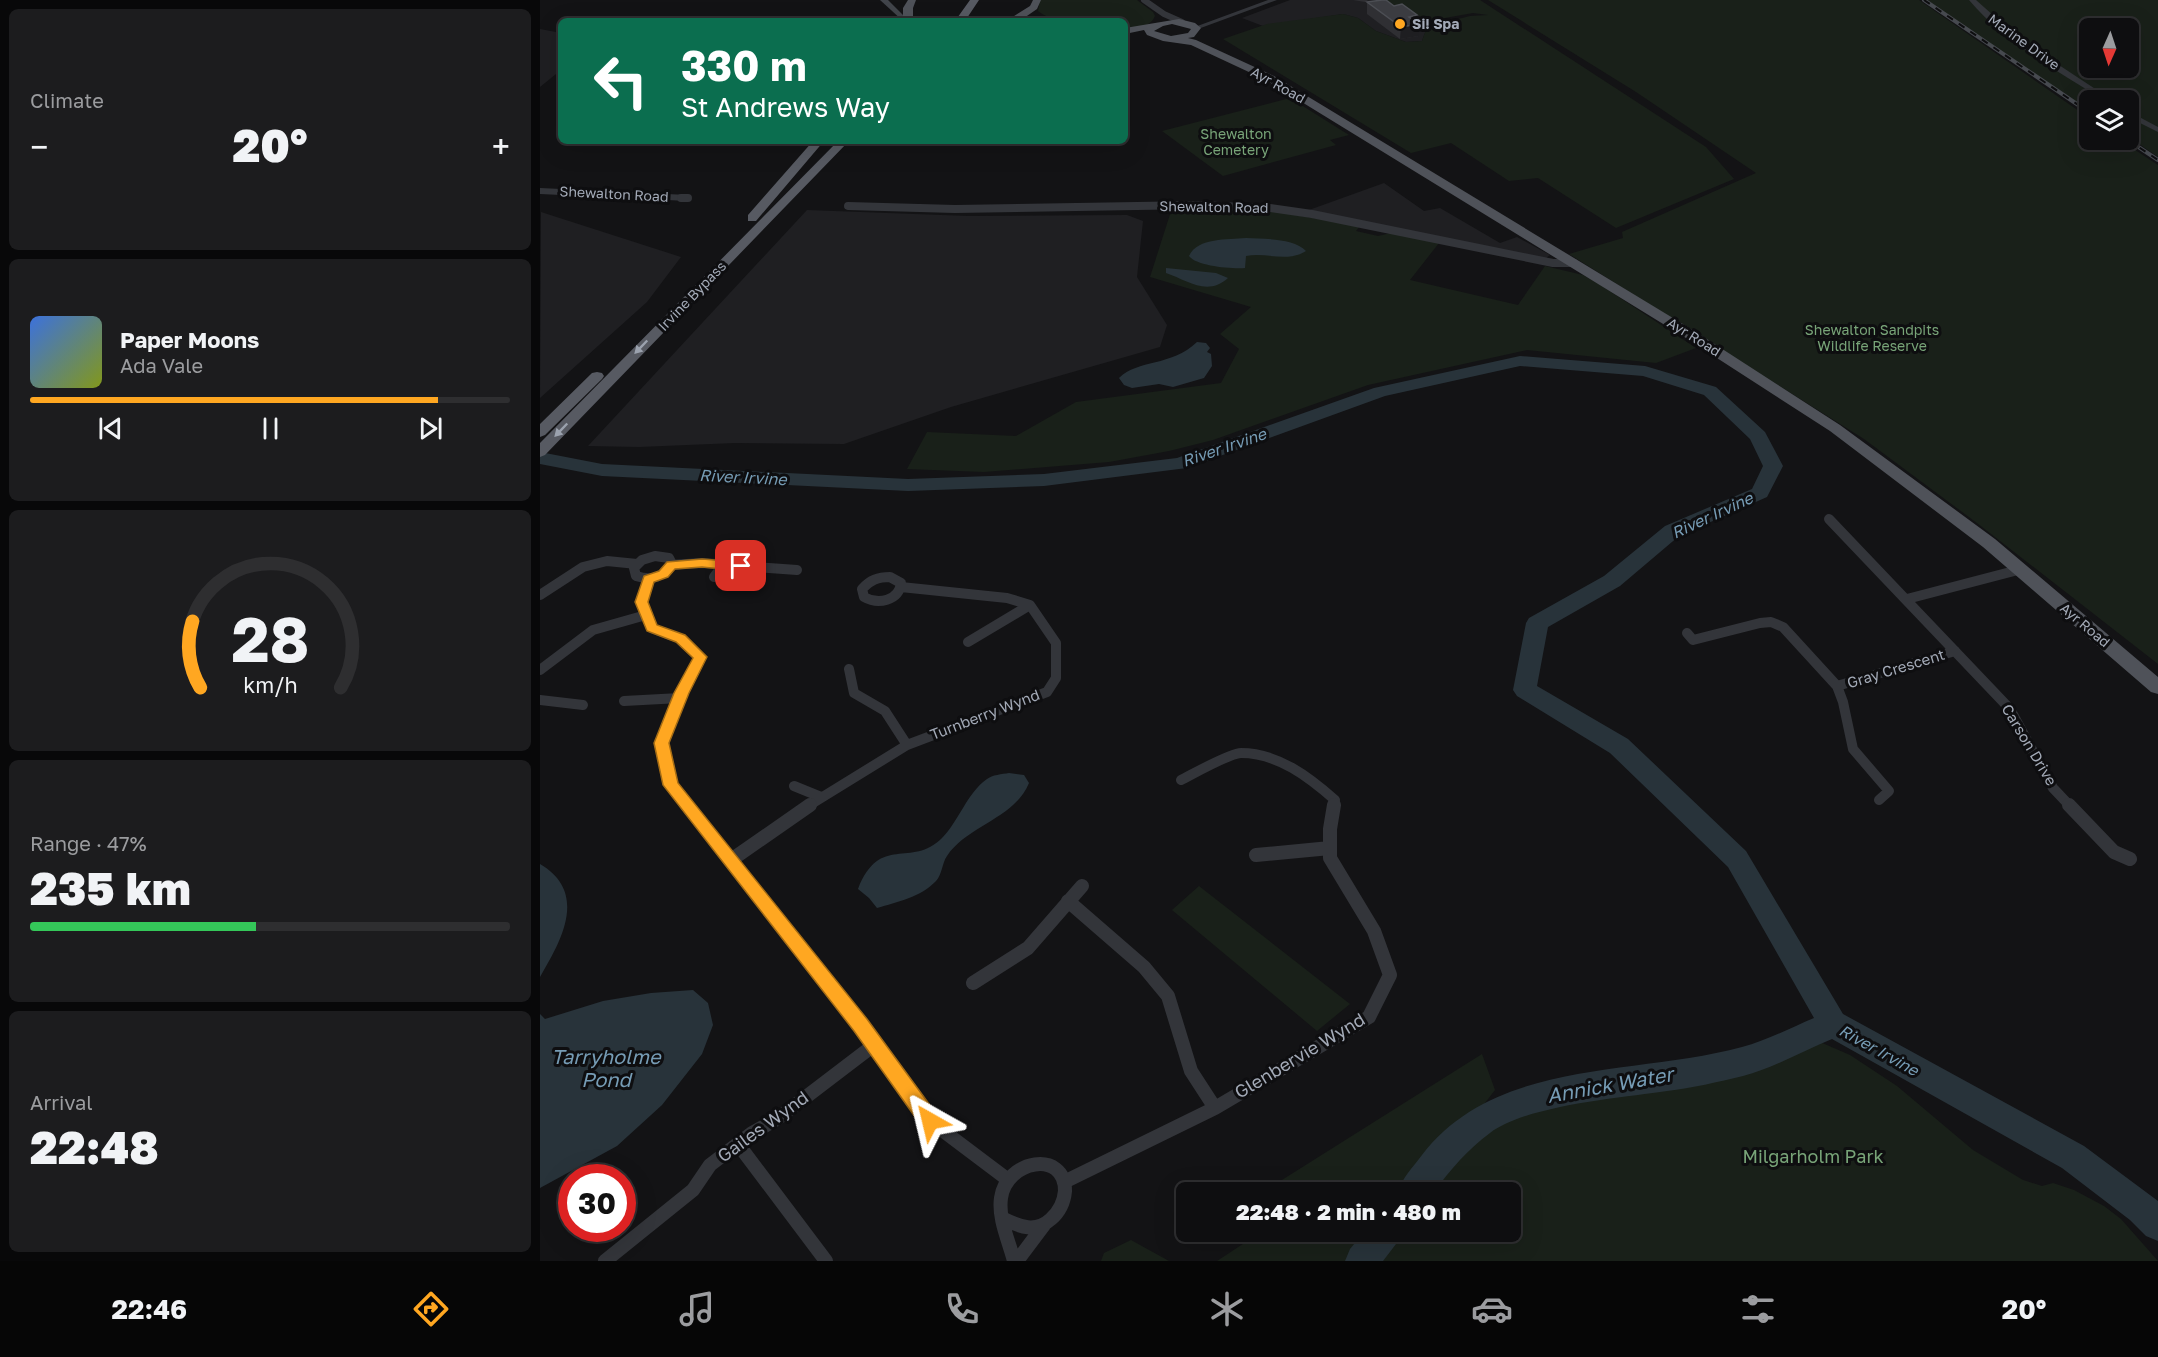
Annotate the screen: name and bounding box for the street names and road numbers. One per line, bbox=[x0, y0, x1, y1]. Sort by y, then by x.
street label: Marine Drive bbox=[1985, 10, 2063, 73]
street label: Ayr Road bbox=[1248, 63, 1308, 106]
street label: Shewalton Road bbox=[559, 182, 669, 205]
street label: Shewalton Road bbox=[1159, 197, 1269, 216]
street label: Irvine Bypass bbox=[654, 257, 729, 334]
street label: Ayr Road bbox=[1664, 314, 1724, 360]
street label: Ayr Road bbox=[2057, 599, 2114, 650]
street label: Gray Crescent bbox=[1845, 645, 1947, 691]
street label: Turnberry Wynd bbox=[927, 685, 1042, 743]
street label: Carson Drive bbox=[1999, 701, 2061, 789]
street label: Glenbervie Wynd bbox=[1230, 1008, 1369, 1103]
street label: Gailes Wynd bbox=[713, 1086, 812, 1167]

